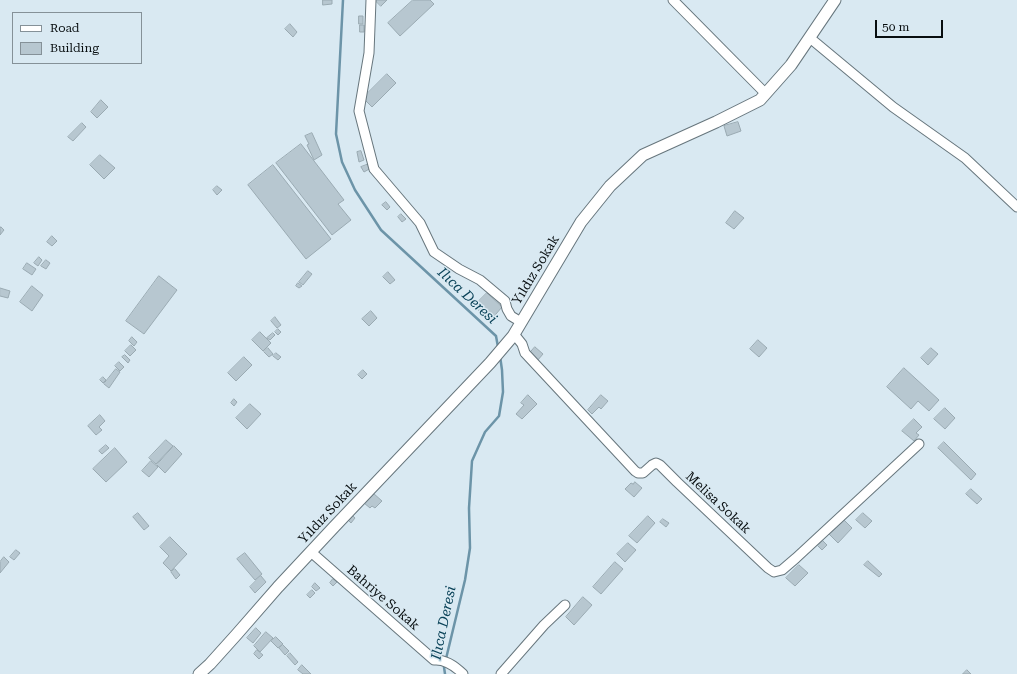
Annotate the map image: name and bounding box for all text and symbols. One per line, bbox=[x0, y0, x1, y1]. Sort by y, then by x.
legend bbox=[12, 12, 142, 64]
scale bar bbox=[877, 12, 945, 38]
text: 50 m bbox=[882, 20, 909, 34]
text: Road bbox=[50, 21, 79, 35]
text: Building bbox=[50, 41, 99, 55]
street label: Yıldız Sokak bbox=[509, 232, 563, 308]
water label: Ilıca Deresi bbox=[434, 264, 500, 328]
street label: Melisa Sokak bbox=[682, 469, 754, 537]
street label: Yıldız Sokak bbox=[296, 479, 360, 547]
street label: Bahriye Sokak bbox=[344, 562, 422, 634]
water label: Ilıca Deresi bbox=[428, 585, 460, 661]

